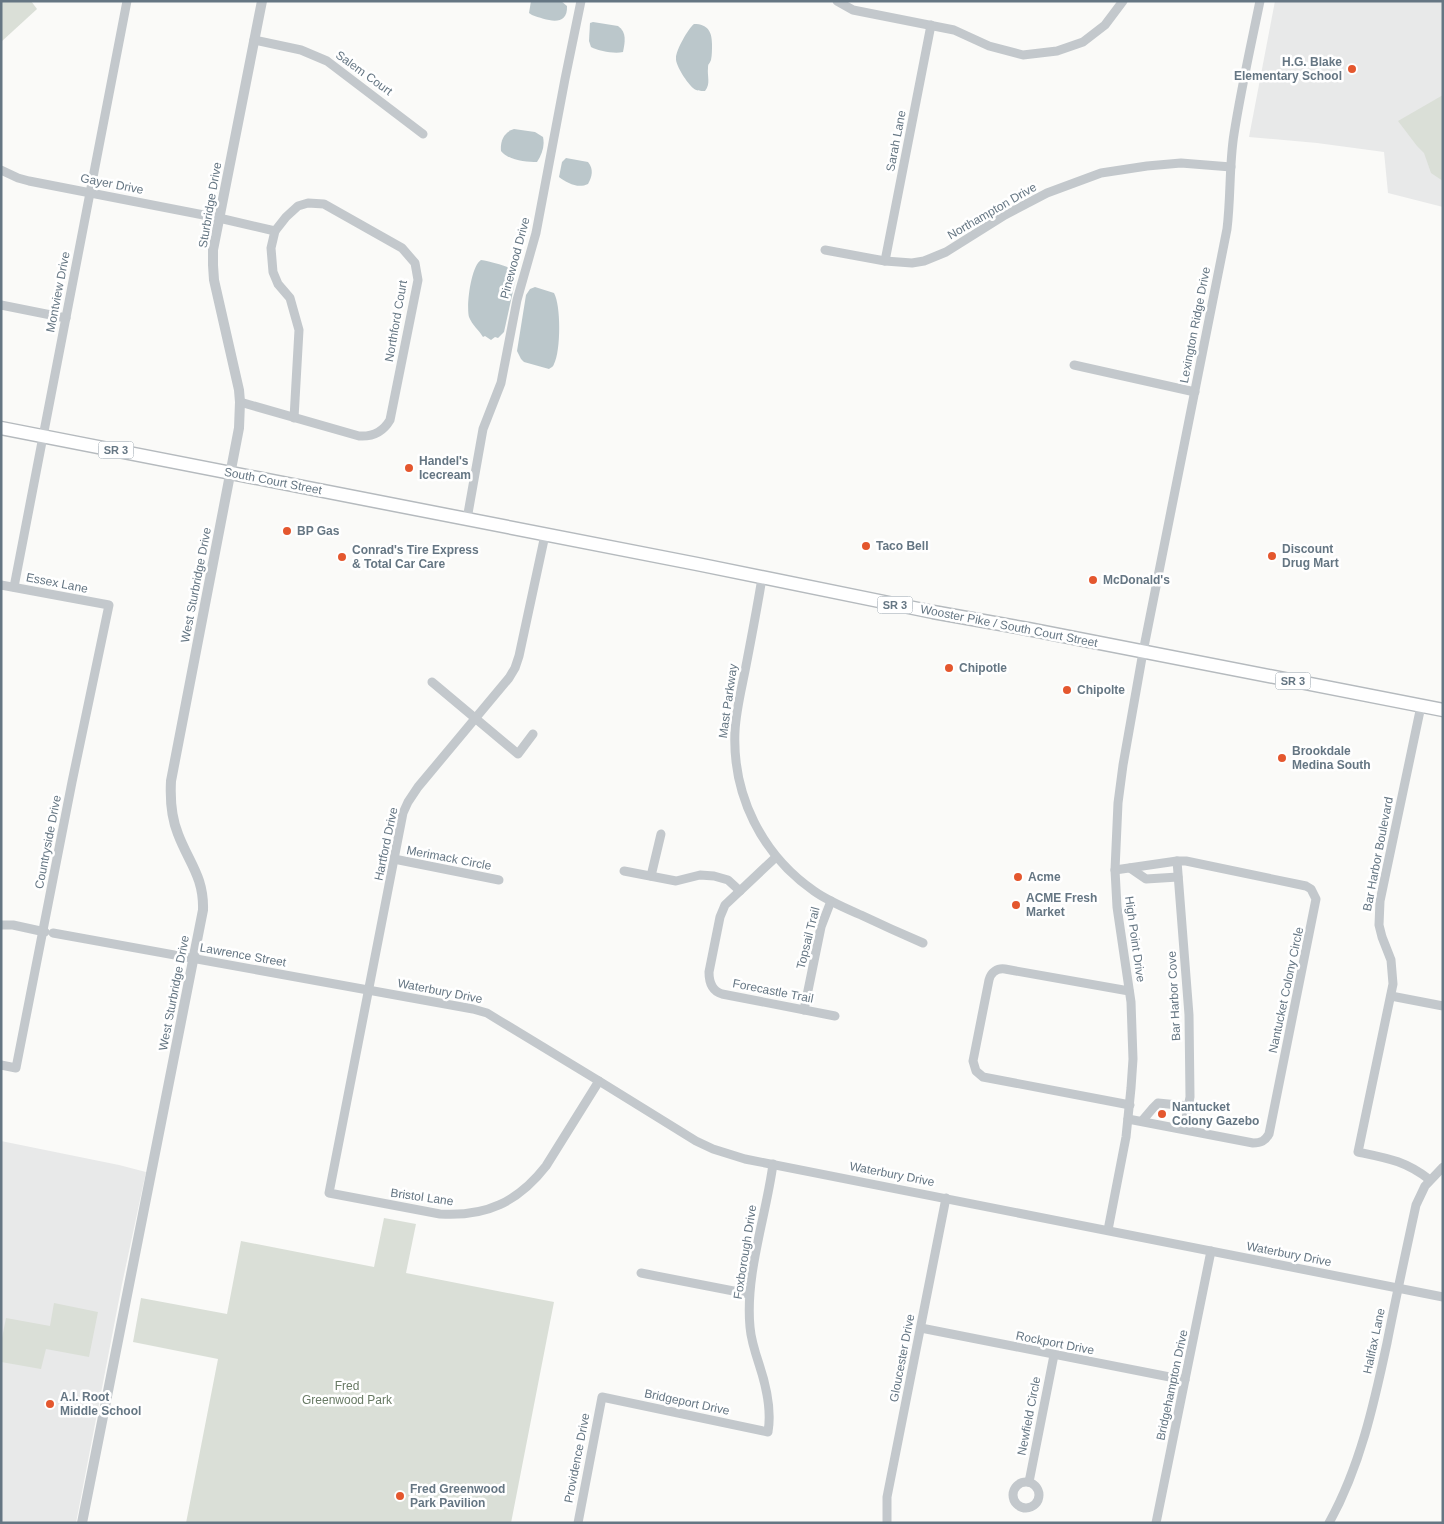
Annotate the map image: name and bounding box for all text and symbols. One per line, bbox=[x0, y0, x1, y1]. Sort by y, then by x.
street label: Salem Court bbox=[333, 48, 396, 99]
place label: H.G. Blake Elementary School bbox=[1234, 55, 1342, 83]
marker: H.G. Blake Elementary School bbox=[1346, 63, 1358, 75]
street label: Sarah Lane bbox=[883, 109, 909, 173]
street label: Sturbridge Drive bbox=[196, 161, 224, 249]
street label: Gayer Drive bbox=[79, 171, 145, 197]
street label: Northampton Drive bbox=[945, 180, 1039, 242]
street label: Pinewood Drive bbox=[497, 215, 533, 300]
street label: Montview Drive bbox=[43, 250, 73, 334]
street label: Lexington Ridge Drive bbox=[1177, 265, 1213, 384]
street label: Northford Court bbox=[382, 278, 410, 363]
road number: SR 3 bbox=[98, 442, 134, 458]
place label: Handel's Icecream bbox=[419, 454, 471, 482]
marker: Handel's Icecream bbox=[403, 462, 415, 474]
street label: South Court Street bbox=[223, 465, 324, 497]
place label: BP Gas bbox=[297, 524, 340, 538]
marker: BP Gas bbox=[281, 525, 293, 537]
street label: West Sturbridge Drive bbox=[178, 526, 214, 644]
place label: Taco Bell bbox=[876, 539, 928, 553]
marker: Taco Bell bbox=[860, 540, 872, 552]
place label: Discount Drug Mart bbox=[1282, 542, 1339, 570]
place label: Conrad's Tire Express & Total Car Care bbox=[352, 543, 479, 571]
marker: Discount Drug Mart bbox=[1266, 550, 1278, 562]
marker: Conrad's Tire Express & Total Car Care bbox=[336, 551, 348, 563]
street label: Essex Lane bbox=[25, 570, 89, 596]
place label: McDonald's bbox=[1103, 573, 1170, 587]
marker: McDonald's bbox=[1087, 574, 1099, 586]
road number: SR 3 bbox=[878, 596, 912, 614]
street label: Wooster Pike / South Court Street bbox=[919, 602, 1100, 650]
place label: Chipotle bbox=[959, 661, 1007, 675]
marker: Chipotle bbox=[943, 662, 955, 674]
street label: Mast Parkway bbox=[716, 663, 740, 739]
road number: SR 3 bbox=[1276, 672, 1310, 689]
place label: Chipolte bbox=[1077, 683, 1125, 697]
marker: Chipolte bbox=[1061, 684, 1073, 696]
place label: Brookdale Medina South bbox=[1292, 744, 1371, 772]
marker: Brookdale Medina South bbox=[1276, 752, 1288, 764]
street label: Countryside Drive bbox=[32, 794, 64, 890]
street label: Bar Harbor Boulevard bbox=[1360, 796, 1396, 912]
street label: Hartford Drive bbox=[371, 806, 401, 882]
street label: Merimack Circle bbox=[405, 843, 493, 873]
place label: Acme bbox=[1028, 870, 1061, 884]
marker: Acme bbox=[1012, 871, 1024, 883]
place label: ACME Fresh Market bbox=[1026, 891, 1097, 919]
street label: High Point Drive bbox=[1122, 895, 1148, 983]
marker: ACME Fresh Market bbox=[1010, 899, 1022, 911]
street label: Topsail Trail bbox=[794, 906, 822, 970]
street label: Nantucket Colony Circle bbox=[1266, 925, 1306, 1054]
street label: West Sturbridge Drive bbox=[156, 934, 192, 1052]
street label: Lawrence Street bbox=[199, 941, 288, 970]
street label: Bar Harbor Cove bbox=[1165, 950, 1183, 1041]
street label: Waterbury Drive bbox=[396, 976, 484, 1006]
street label: Forecastle Trail bbox=[731, 976, 815, 1006]
place label: Nantucket Colony Gazebo bbox=[1172, 1100, 1259, 1128]
marker: Nantucket Colony Gazebo bbox=[1156, 1108, 1168, 1120]
street label: Waterbury Drive bbox=[848, 1159, 936, 1189]
street label: Bristol Lane bbox=[390, 1186, 455, 1208]
street label: Foxborough Drive bbox=[731, 1203, 759, 1300]
street label: Waterbury Drive bbox=[1245, 1239, 1333, 1269]
street label: Halifax Lane bbox=[1360, 1307, 1388, 1375]
street label: Gloucester Drive bbox=[887, 1312, 917, 1403]
street label: Bridgehampton Drive bbox=[1153, 1328, 1191, 1442]
street label: Rockport Drive bbox=[1015, 1329, 1096, 1358]
street label: Newfield Circle bbox=[1014, 1375, 1044, 1457]
park label: Fred Greenwood Park bbox=[302, 1379, 393, 1407]
street label: Bridgeport Drive bbox=[643, 1386, 731, 1418]
place label: A.I. Root Middle School bbox=[60, 1390, 141, 1418]
marker: A.I. Root Middle School bbox=[44, 1398, 56, 1410]
street label: Providence Drive bbox=[561, 1411, 593, 1504]
place label: Fred Greenwood Park Pavilion bbox=[410, 1482, 505, 1510]
marker: Fred Greenwood Park Pavilion bbox=[394, 1490, 406, 1502]

